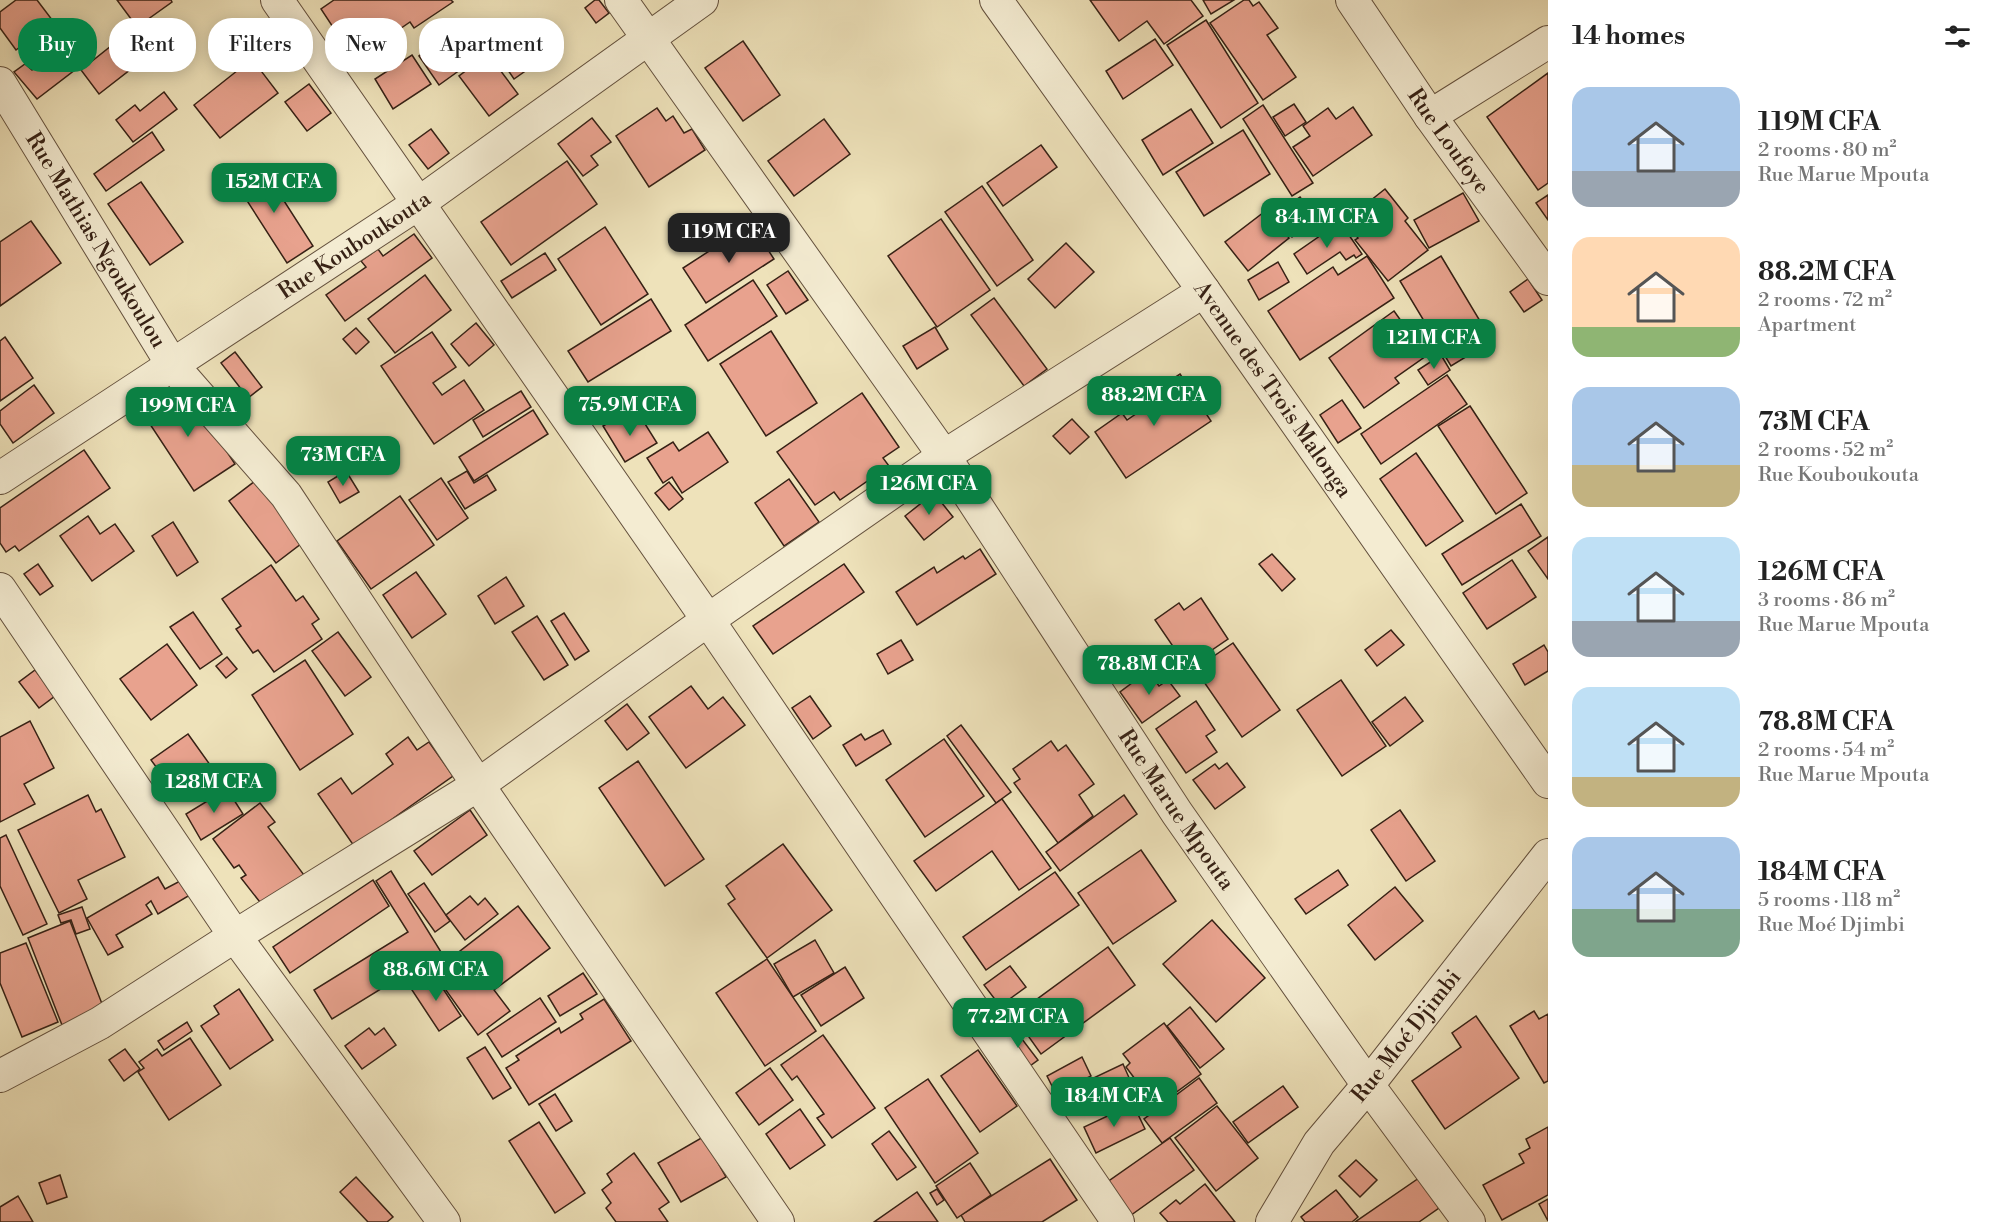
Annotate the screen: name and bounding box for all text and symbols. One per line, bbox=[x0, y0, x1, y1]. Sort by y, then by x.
chip: Buy bbox=[18, 18, 97, 72]
chip: Rent bbox=[109, 18, 196, 72]
chip: Filters bbox=[208, 18, 313, 72]
chip: New bbox=[325, 18, 407, 72]
chip: Apartment bbox=[419, 18, 564, 72]
text: 14 homes bbox=[1572, 20, 1685, 52]
icon: filters bbox=[1941, 20, 1974, 53]
street label: Rue Loufoye bbox=[1402, 83, 1496, 199]
text: 119M CFA bbox=[1758, 106, 1881, 138]
icon: home bbox=[1620, 111, 1692, 183]
street label: Rue Mathias Ngoukoulou bbox=[20, 127, 172, 353]
text: 2 rooms · 80 m² bbox=[1758, 138, 1896, 163]
pin: 152M CFA bbox=[212, 163, 336, 214]
text: Rue Marue Mpouta bbox=[1758, 163, 1929, 188]
text: 152M CFA bbox=[226, 170, 322, 195]
street label: Rue Kouboukouta bbox=[273, 185, 437, 305]
pin: 84.1M CFA bbox=[1258, 198, 1396, 249]
text: 84.1M CFA bbox=[1275, 205, 1379, 230]
pin: 119M CFA bbox=[667, 213, 791, 264]
text: 119M CFA bbox=[682, 220, 776, 245]
text: 88.2M CFA bbox=[1758, 256, 1895, 288]
icon: home bbox=[1620, 261, 1692, 333]
street label: Avenue des Trois Malonga bbox=[1187, 275, 1359, 504]
text: 2 rooms · 72 m² bbox=[1758, 288, 1892, 313]
text: Apartment bbox=[1758, 313, 1856, 338]
pin: 121M CFA bbox=[1372, 319, 1496, 370]
text: 121M CFA bbox=[1387, 326, 1481, 351]
pin: 88.2M CFA bbox=[1085, 376, 1223, 427]
text: 88.2M CFA bbox=[1101, 383, 1207, 408]
pin: 75.9M CFA bbox=[561, 386, 699, 437]
pin: 199M CFA bbox=[126, 387, 250, 438]
text: 75.9M CFA bbox=[578, 393, 682, 418]
text: 199M CFA bbox=[140, 394, 236, 419]
text: 73M CFA bbox=[1758, 406, 1870, 438]
icon: home bbox=[1620, 411, 1692, 483]
pin: 73M CFA bbox=[288, 436, 398, 487]
text: 2 rooms · 52 m² bbox=[1758, 438, 1893, 463]
text: 73M CFA bbox=[300, 443, 386, 468]
text: Rue Kouboukouta bbox=[1758, 463, 1919, 488]
pin: 126M CFA bbox=[867, 465, 991, 516]
text: 126M CFA bbox=[880, 472, 978, 497]
text: 126M CFA bbox=[1758, 556, 1885, 588]
icon: home bbox=[1620, 561, 1692, 633]
text: 3 rooms · 86 m² bbox=[1758, 588, 1895, 613]
text: Rue Marue Mpouta bbox=[1758, 613, 1929, 638]
pin: 78.8M CFA bbox=[1080, 645, 1218, 696]
text: 78.8M CFA bbox=[1097, 652, 1201, 677]
text: 78.8M CFA bbox=[1758, 706, 1894, 738]
icon: home bbox=[1620, 711, 1692, 783]
street label: Rue Marue Mpouta bbox=[1112, 724, 1241, 896]
text: 2 rooms · 54 m² bbox=[1758, 738, 1894, 763]
pin: 128M CFA bbox=[152, 763, 276, 814]
text: Rue Marue Mpouta bbox=[1758, 763, 1929, 788]
text: 128M CFA bbox=[165, 770, 263, 795]
text: 184M CFA bbox=[1758, 856, 1885, 888]
icon: home bbox=[1620, 861, 1692, 933]
text: 5 rooms · 118 m² bbox=[1758, 888, 1900, 913]
text: Rue Moé Djimbi bbox=[1758, 913, 1905, 938]
pin: 88.6M CFA bbox=[367, 951, 505, 1002]
text: 88.6M CFA bbox=[383, 958, 489, 983]
street label: Rue Moé Djimbi bbox=[1346, 964, 1467, 1108]
pin: 77.2M CFA bbox=[949, 998, 1087, 1049]
text: 77.2M CFA bbox=[967, 1005, 1069, 1030]
pin: 184M CFA bbox=[1052, 1077, 1176, 1128]
text: 184M CFA bbox=[1065, 1084, 1163, 1109]

